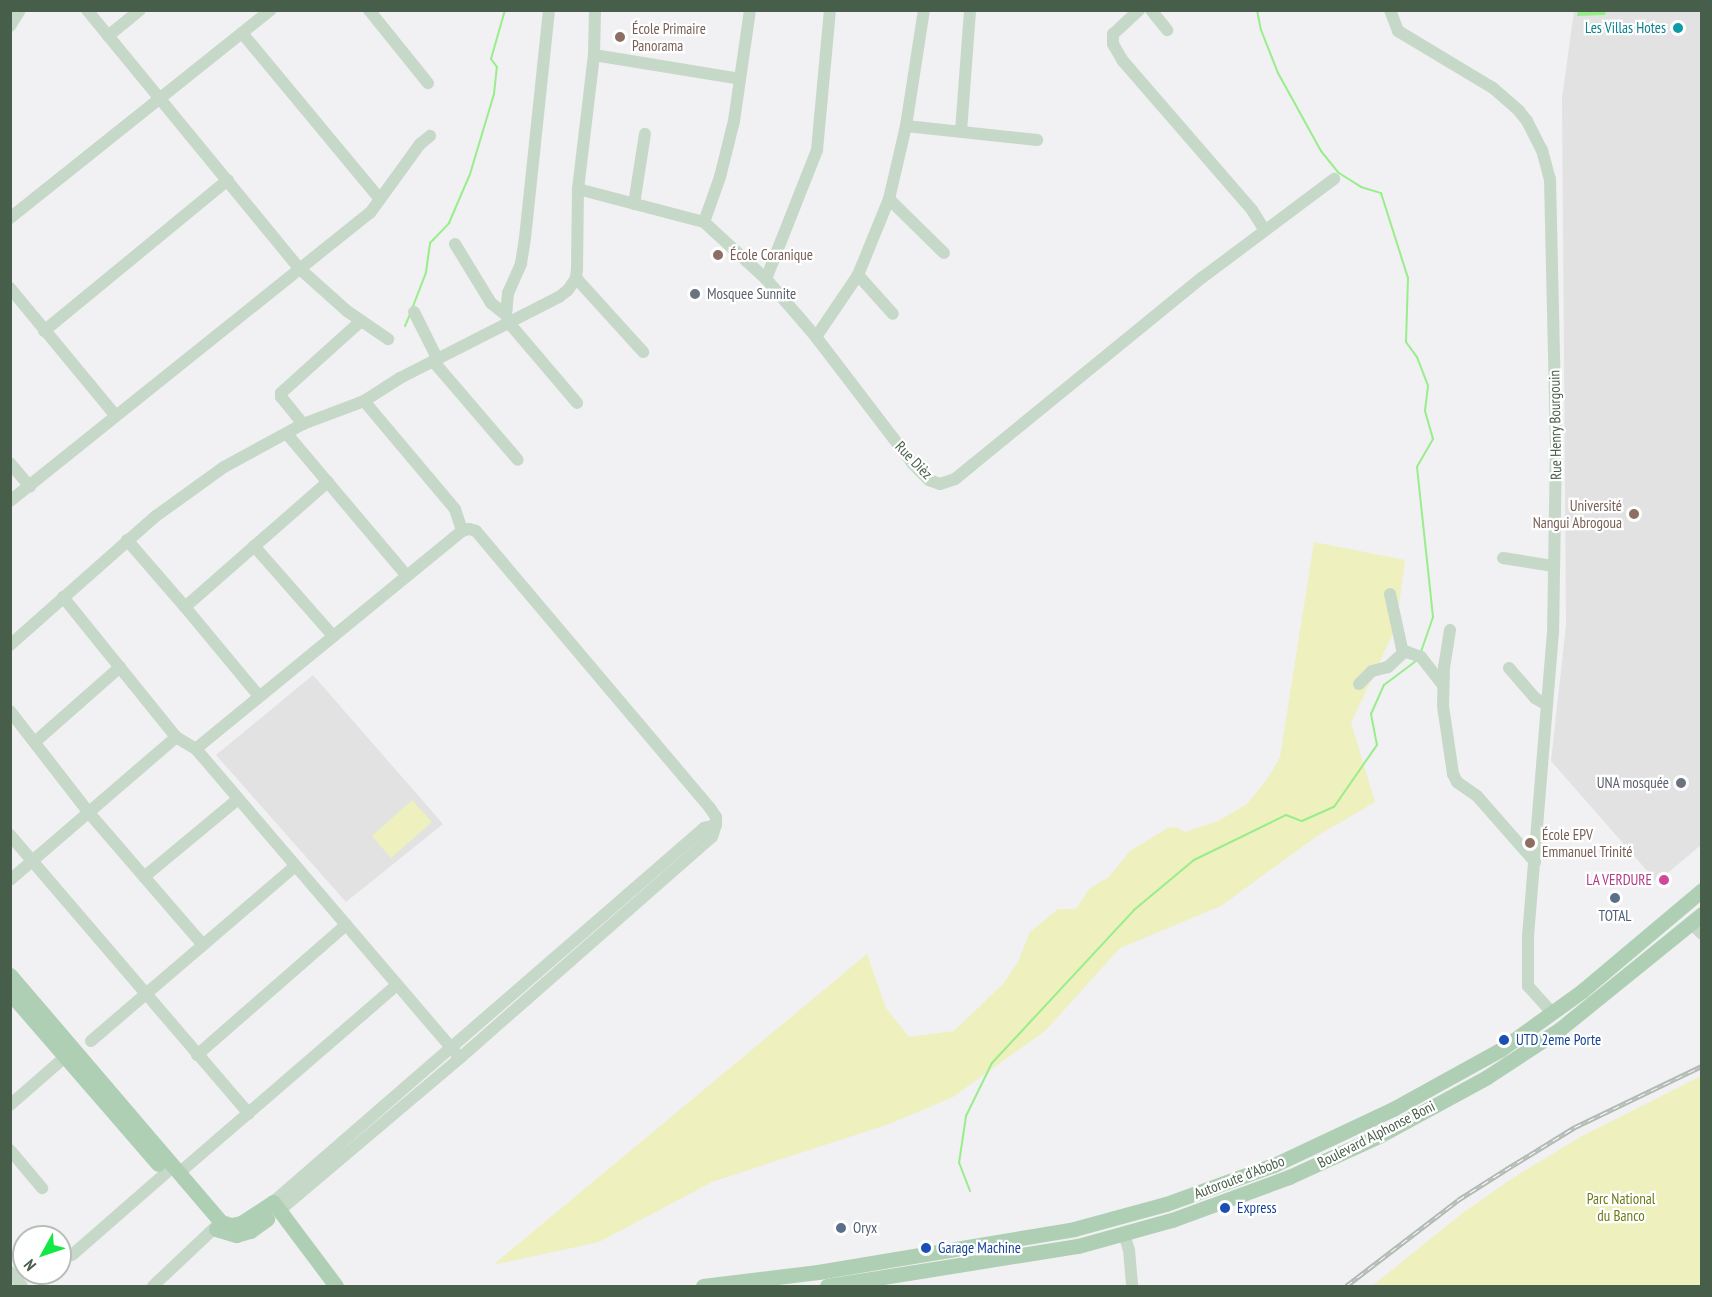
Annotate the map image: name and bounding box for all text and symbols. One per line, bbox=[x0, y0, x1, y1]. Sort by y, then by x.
place label: École Primaire Panorama bbox=[632, 19, 706, 54]
place label: Les Villas Hotes bbox=[1585, 19, 1666, 37]
marker: Les Villas Hotes bbox=[1671, 21, 1685, 35]
marker: École Primaire Panorama bbox=[613, 30, 627, 44]
place label: École Coranique bbox=[730, 246, 813, 264]
marker: École Coranique bbox=[711, 248, 725, 262]
place label: Mosquee Sunnite bbox=[707, 285, 796, 303]
marker: Mosquee Sunnite bbox=[688, 287, 702, 301]
street label: Rue Henry Bourgouin bbox=[1545, 370, 1565, 480]
street label: Rue Dièz bbox=[892, 437, 936, 483]
place label: Université Nangui Abrogoua bbox=[1532, 496, 1622, 531]
marker: Université Nangui Abrogoua bbox=[1627, 507, 1641, 521]
place label: UNA mosquée bbox=[1596, 774, 1669, 792]
marker: UNA mosquée bbox=[1674, 776, 1688, 790]
place label: École EPV Emmanuel Trinité bbox=[1542, 825, 1633, 860]
marker: École EPV Emmanuel Trinité bbox=[1523, 836, 1537, 850]
place label: LA VERDURE bbox=[1586, 871, 1652, 889]
marker: LA VERDURE bbox=[1657, 873, 1671, 887]
marker: TOTAL bbox=[1608, 891, 1622, 905]
place label: TOTAL bbox=[1598, 907, 1632, 925]
place label: UTD 2eme Porte bbox=[1516, 1031, 1601, 1049]
marker: UTD 2eme Porte bbox=[1497, 1033, 1511, 1047]
street label: Boulevard Alphonse Boni bbox=[1314, 1097, 1438, 1171]
street label: Autoroute d'Abobo bbox=[1191, 1152, 1287, 1202]
park label: Parc National du Banco bbox=[1587, 1189, 1655, 1224]
place label: Express bbox=[1237, 1199, 1277, 1217]
marker: Express bbox=[1218, 1201, 1232, 1215]
place label: Oryx bbox=[853, 1219, 877, 1237]
marker: Oryx bbox=[834, 1221, 848, 1235]
north arrow bbox=[12, 1225, 72, 1285]
place label: Garage Machine bbox=[938, 1239, 1021, 1257]
marker: Garage Machine bbox=[919, 1241, 933, 1255]
text: N bbox=[19, 1256, 40, 1275]

